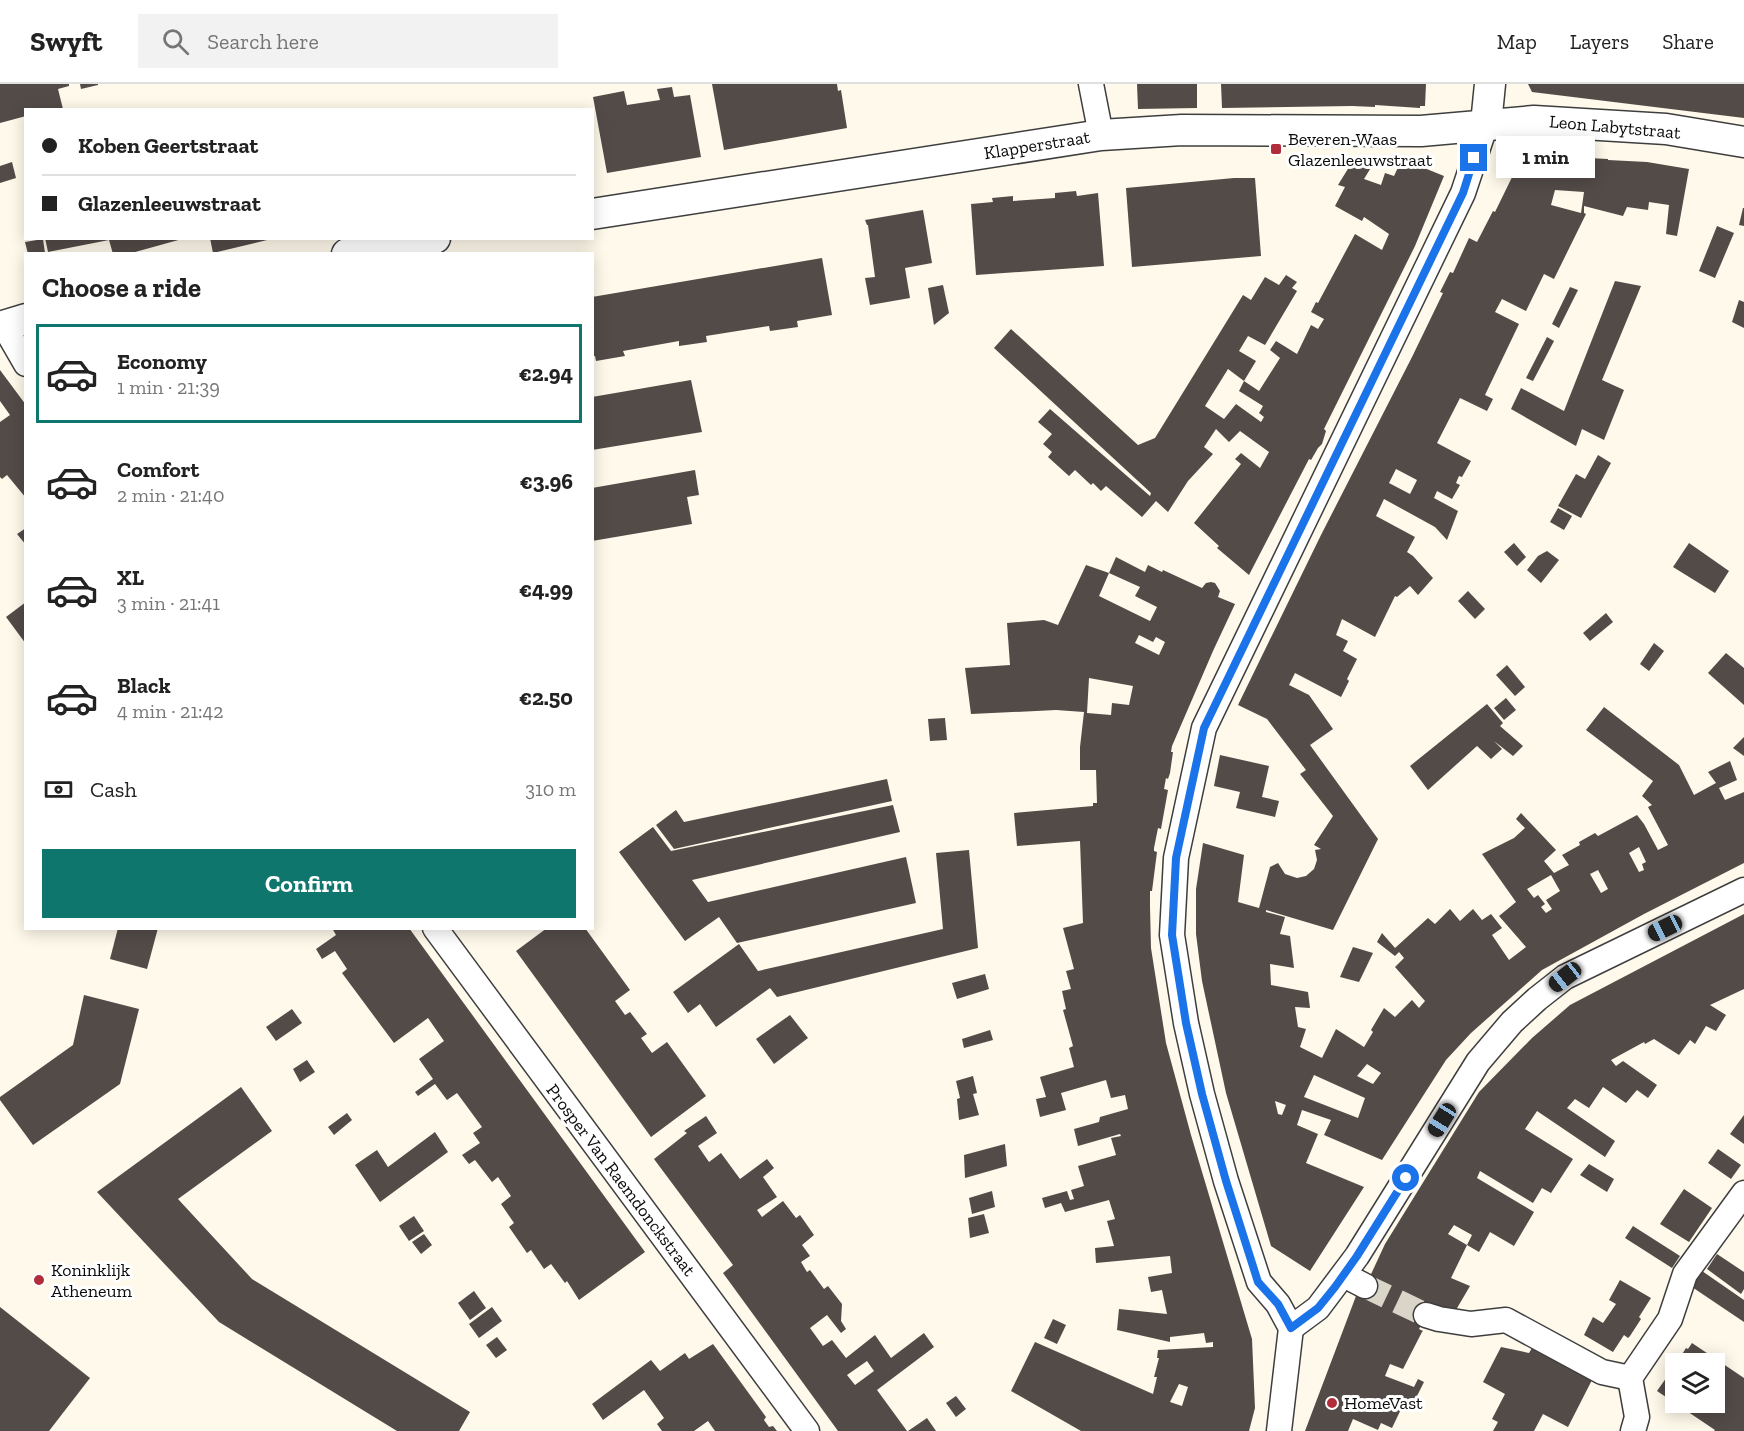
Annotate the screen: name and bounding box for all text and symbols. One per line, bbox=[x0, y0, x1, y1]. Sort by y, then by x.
search box bbox=[138, 14, 558, 68]
text: Swyft bbox=[30, 25, 102, 58]
icon: search bbox=[159, 25, 192, 58]
text: Search here bbox=[207, 28, 319, 55]
text: Map bbox=[1497, 29, 1537, 54]
text: Layers bbox=[1570, 29, 1629, 54]
text: Share bbox=[1662, 29, 1714, 54]
street label: Leon Labytstraat bbox=[1548, 110, 1682, 144]
street label: Klapperstraat bbox=[982, 126, 1092, 164]
place label: Beveren-Waas Glazenleeuwstraat bbox=[1288, 128, 1433, 171]
text: Koben Geertstraat bbox=[78, 132, 258, 159]
callout: 1 min bbox=[1495, 137, 1594, 179]
marker: Beveren-Waas Glazenleeuwstraat bbox=[1269, 142, 1283, 156]
route end bbox=[1460, 144, 1487, 171]
text: 1 min bbox=[1522, 145, 1569, 169]
text: Glazenleeuwstraat bbox=[78, 190, 261, 217]
text: Choose a ride bbox=[42, 272, 201, 304]
icon: car bbox=[45, 347, 99, 401]
text: Economy bbox=[117, 348, 207, 375]
text: €2.94 bbox=[519, 360, 573, 387]
text: 1 min · 21:39 bbox=[117, 375, 220, 399]
icon: car bbox=[45, 455, 99, 509]
text: Comfort bbox=[117, 456, 199, 483]
text: €3.96 bbox=[520, 468, 573, 495]
text: 2 min · 21:40 bbox=[117, 483, 224, 507]
icon: car bbox=[45, 563, 99, 617]
text: XL bbox=[117, 564, 144, 591]
text: €4.99 bbox=[519, 576, 573, 603]
text: 3 min · 21:41 bbox=[117, 591, 220, 615]
icon: car bbox=[45, 671, 99, 725]
text: Black bbox=[117, 672, 171, 699]
text: €2.50 bbox=[519, 684, 573, 711]
text: 4 min · 21:42 bbox=[117, 699, 224, 723]
icon: cash bbox=[42, 773, 75, 806]
text: Cash bbox=[90, 776, 137, 803]
text: 310 m bbox=[525, 777, 576, 801]
button: Confirm bbox=[42, 849, 576, 918]
car bbox=[1645, 912, 1685, 944]
car bbox=[1545, 959, 1585, 995]
street label: Prosper Van Raemdonckstraat bbox=[542, 1080, 701, 1281]
car bbox=[1425, 1100, 1459, 1140]
route start bbox=[1392, 1164, 1419, 1191]
place label: Koninklijk Atheneum bbox=[51, 1259, 133, 1302]
marker: Koninklijk Atheneum bbox=[32, 1273, 46, 1287]
map controls bbox=[1665, 1353, 1725, 1413]
button: layers bbox=[1665, 1353, 1725, 1413]
place label: HomeVast bbox=[1344, 1392, 1423, 1414]
marker: HomeVast bbox=[1325, 1396, 1339, 1410]

